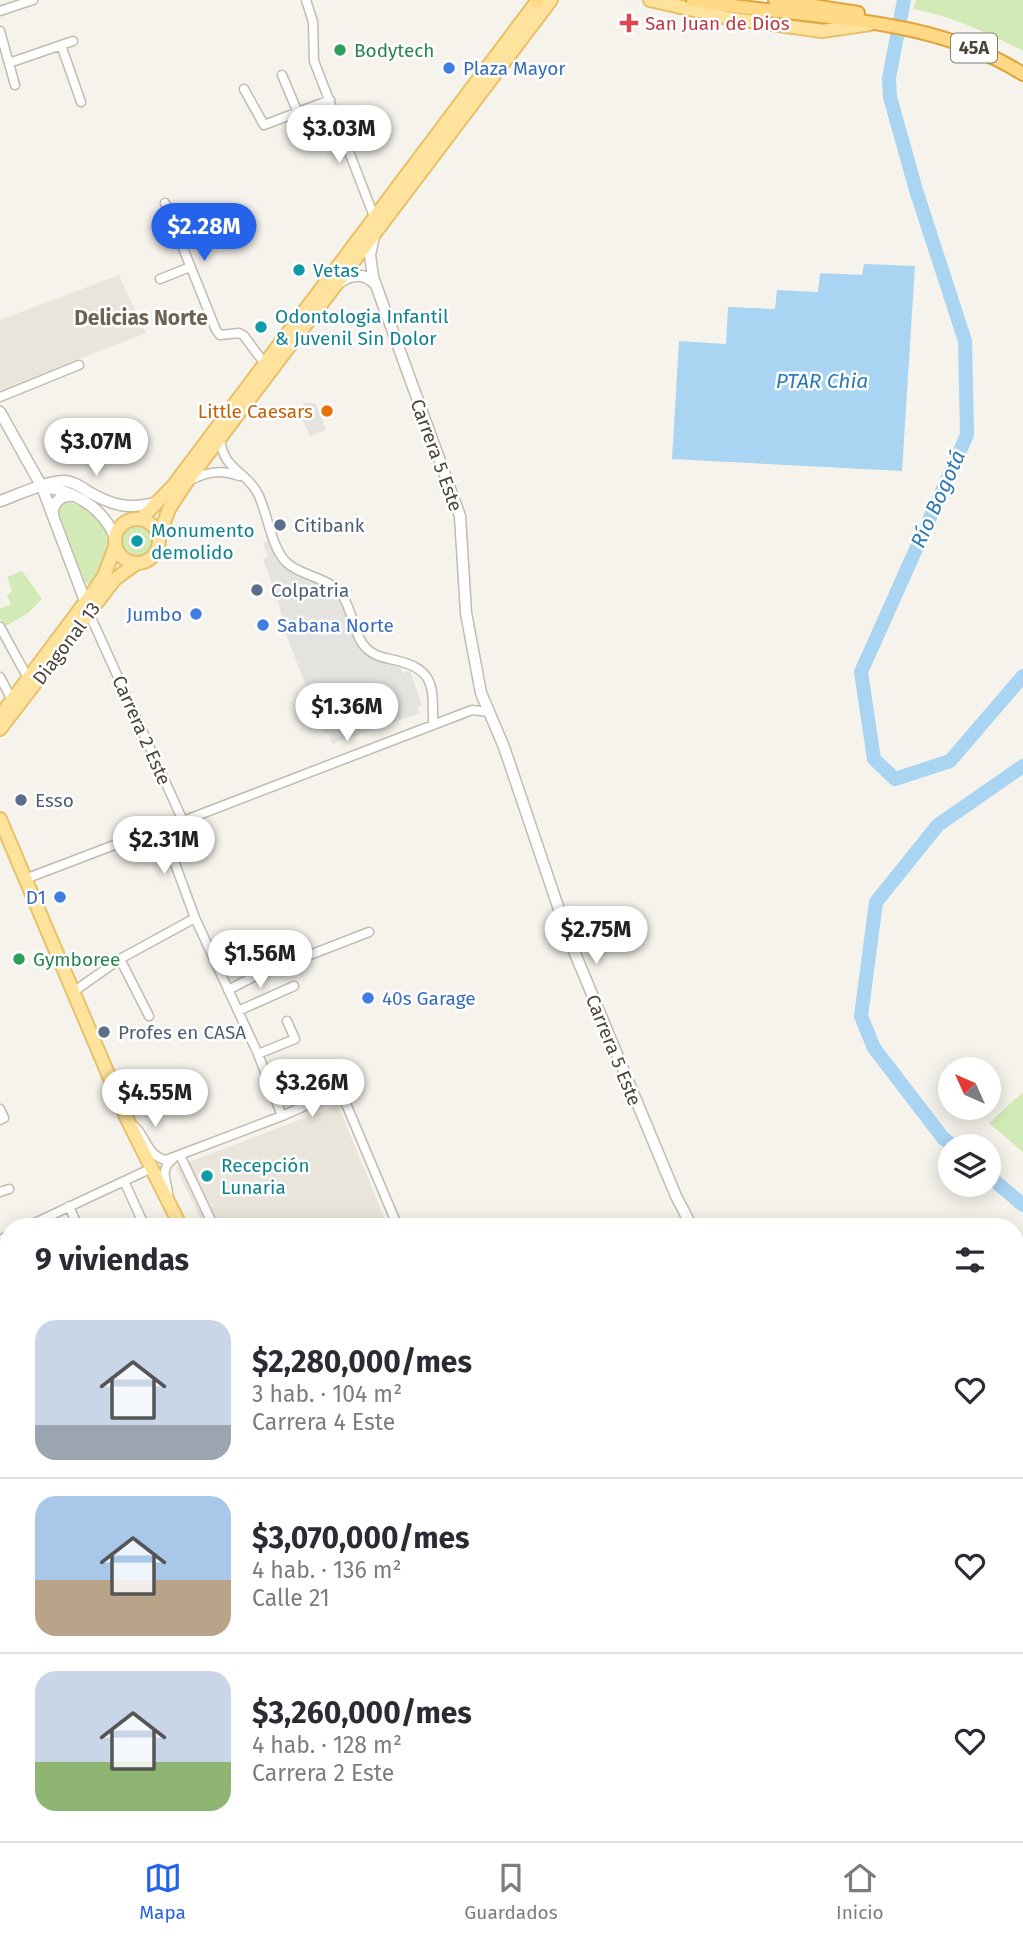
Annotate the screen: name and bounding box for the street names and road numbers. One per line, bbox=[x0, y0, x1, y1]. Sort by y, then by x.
road number: 45A bbox=[951, 33, 997, 62]
street label: Carrera 5 Este bbox=[406, 396, 467, 514]
street label: Diagonal 13 bbox=[28, 597, 105, 689]
street label: Carrera 2 Este bbox=[107, 672, 176, 789]
street label: Carrera 5 Este bbox=[581, 991, 646, 1109]

